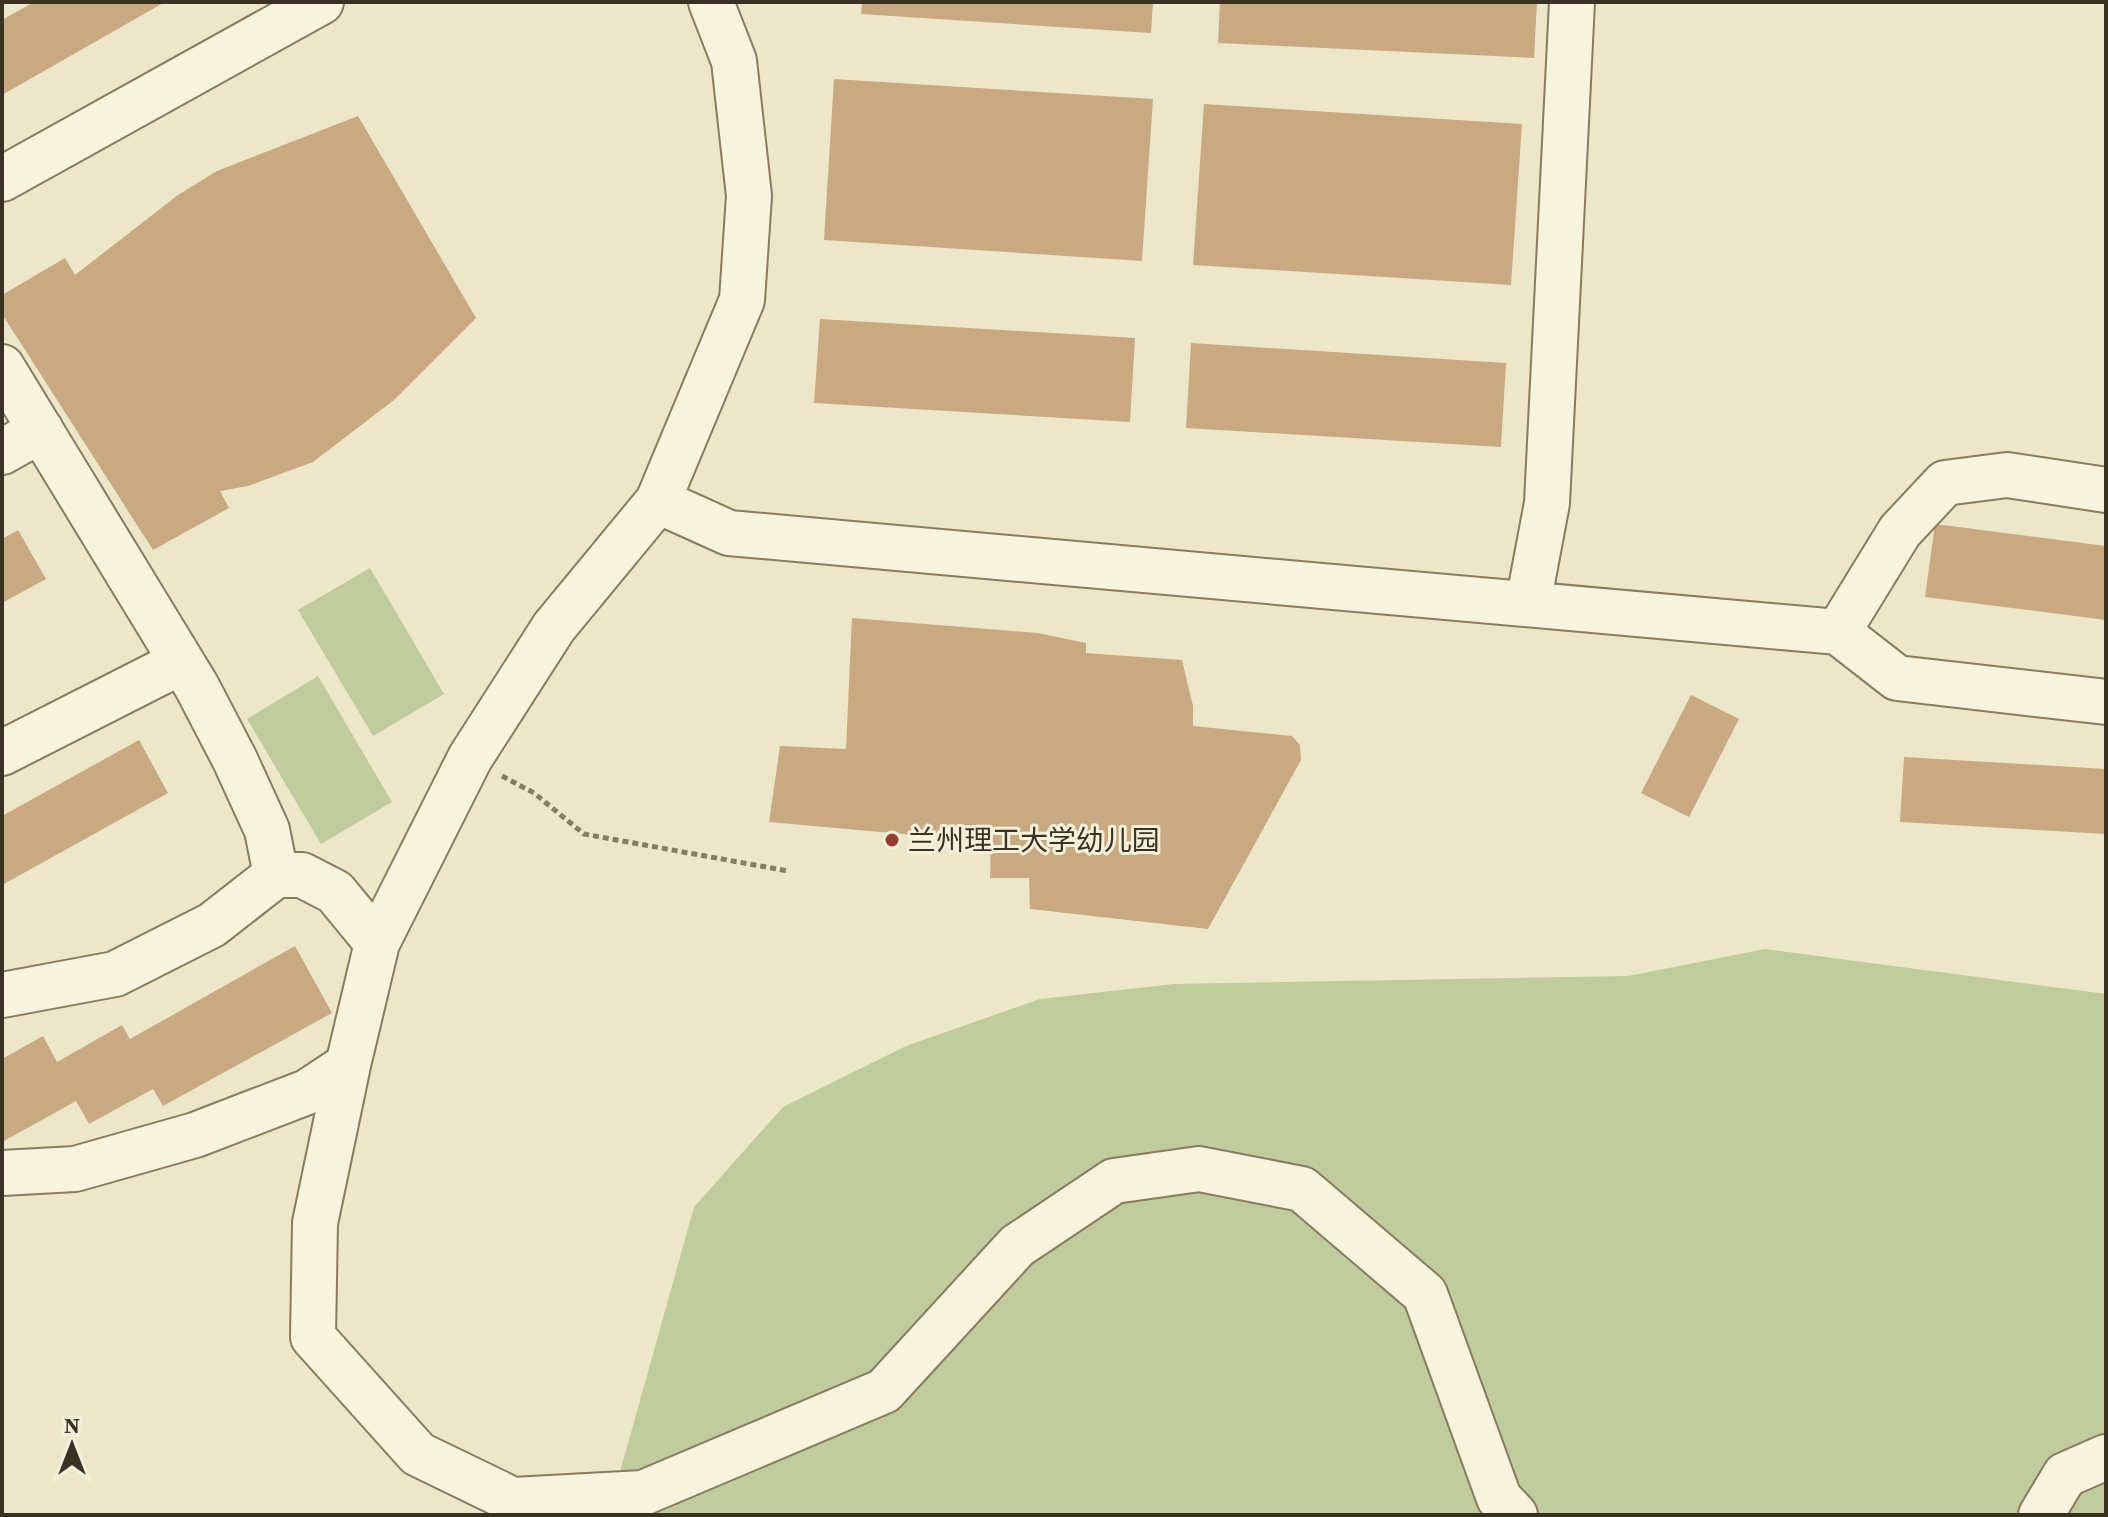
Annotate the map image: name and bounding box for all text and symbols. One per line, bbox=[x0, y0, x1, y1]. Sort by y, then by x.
place label: 兰州理工大学幼儿园 bbox=[908, 821, 1160, 859]
marker: 兰州理工大学幼儿园 bbox=[883, 831, 901, 849]
north arrow bbox=[32, 1405, 112, 1485]
text: N bbox=[64, 1410, 80, 1440]

